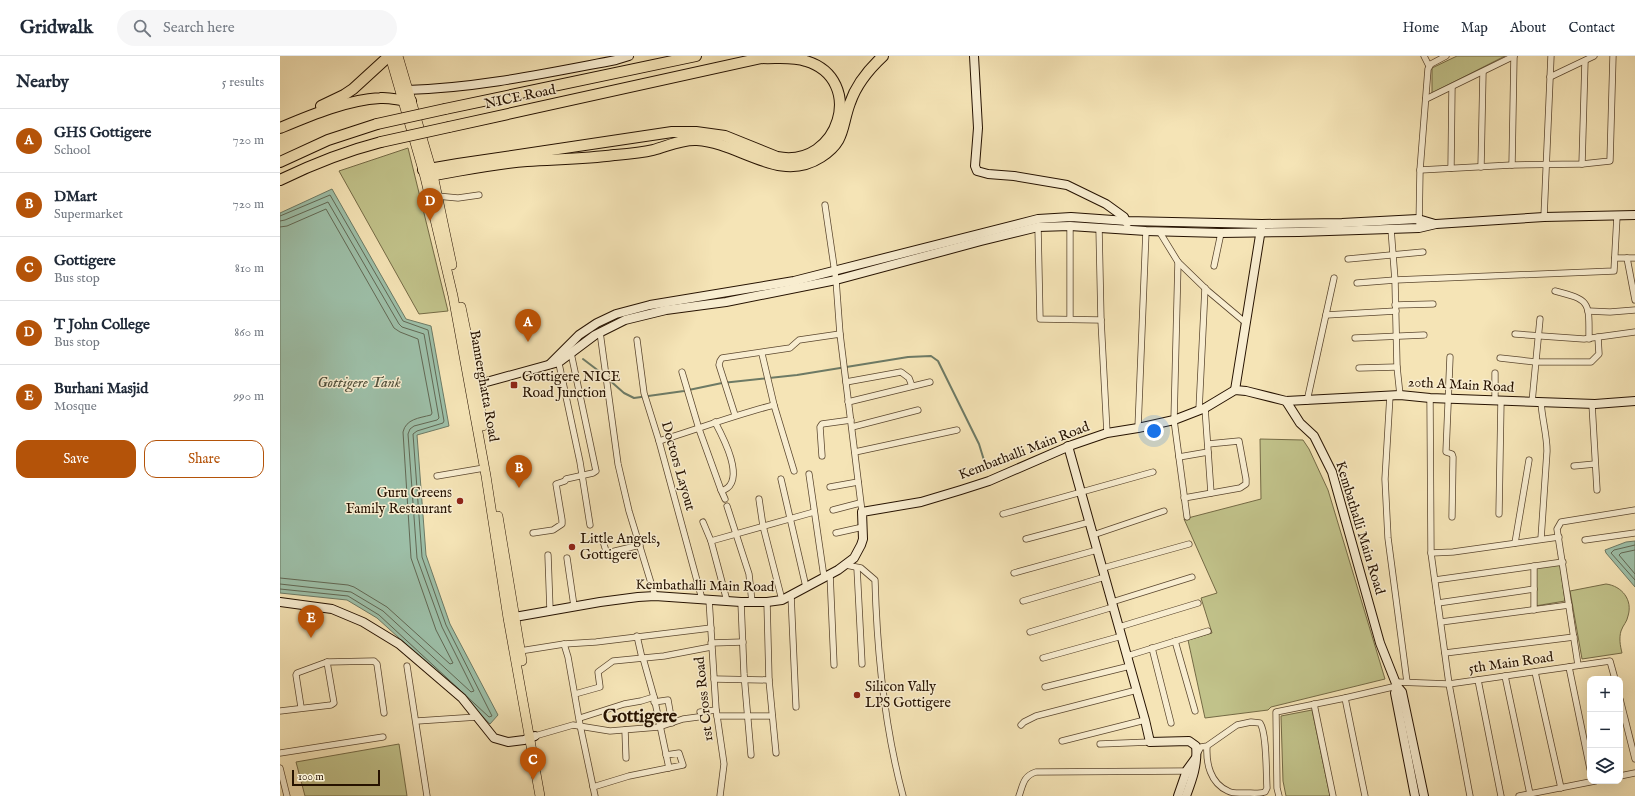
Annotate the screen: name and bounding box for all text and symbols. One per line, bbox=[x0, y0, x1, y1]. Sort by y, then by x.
search box bbox=[117, 10, 397, 46]
text: Gridwalk bbox=[20, 16, 93, 40]
icon: search bbox=[131, 17, 153, 39]
text: Search here bbox=[163, 18, 235, 37]
text: Home bbox=[1403, 19, 1439, 37]
text: Map bbox=[1461, 19, 1488, 37]
text: About bbox=[1510, 19, 1546, 37]
text: Contact bbox=[1568, 19, 1615, 37]
text: Nearby bbox=[16, 72, 69, 93]
text: 5 results bbox=[222, 74, 264, 91]
street label: NICE Road bbox=[483, 81, 558, 113]
text: GHS Gottigere bbox=[54, 123, 151, 142]
text: A bbox=[25, 132, 33, 149]
text: 720 m bbox=[233, 132, 264, 149]
text: School bbox=[54, 142, 91, 159]
text: DMart bbox=[54, 187, 97, 206]
pin: D bbox=[417, 188, 443, 221]
text: B bbox=[25, 196, 33, 213]
text: 720 m bbox=[233, 196, 264, 213]
text: Supermarket bbox=[54, 206, 123, 223]
text: Gottigere bbox=[54, 251, 116, 270]
text: C bbox=[24, 260, 34, 277]
text: 810 m bbox=[235, 260, 264, 277]
text: Bus stop bbox=[54, 270, 100, 287]
pin: A bbox=[515, 309, 541, 342]
text: T John College bbox=[54, 315, 150, 334]
text: D bbox=[24, 324, 34, 341]
text: 860 m bbox=[234, 324, 264, 341]
street label: Bannerghatta Road bbox=[465, 329, 503, 444]
text: Bus stop bbox=[54, 334, 100, 351]
place label: Gottigere NICE Road Junction bbox=[522, 368, 621, 402]
water label: Gottigere Tank bbox=[317, 373, 401, 393]
street label: 20th A Main Road bbox=[1407, 373, 1515, 397]
text: Burhani Masjid bbox=[54, 379, 148, 398]
marker: Gottigere NICE Road Junction bbox=[509, 380, 519, 390]
text: E bbox=[24, 388, 34, 405]
text: 990 m bbox=[233, 388, 264, 405]
text: Mosque bbox=[54, 398, 97, 415]
street label: Kembathalli Main Road bbox=[956, 418, 1092, 484]
street label: Doctors Layout bbox=[657, 419, 699, 513]
your location bbox=[1144, 421, 1164, 441]
button: Save bbox=[16, 440, 136, 478]
button: Share bbox=[144, 440, 264, 478]
pin: B bbox=[506, 455, 532, 488]
street label: Kembathalli Main Road bbox=[1331, 459, 1389, 597]
place label: Guru Greens Family Restaurant bbox=[346, 484, 452, 518]
marker: Guru Greens Family Restaurant bbox=[455, 496, 465, 506]
place label: Little Angels, Gottigere bbox=[580, 530, 660, 564]
marker: Little Angels, Gottigere bbox=[567, 542, 577, 552]
street label: Kembathalli Main Road bbox=[635, 576, 775, 596]
pin: E bbox=[298, 605, 324, 638]
street label: 5th Main Road bbox=[1467, 648, 1555, 678]
street label: 1st Cross Road bbox=[691, 655, 717, 742]
map controls bbox=[1587, 676, 1623, 784]
button: + bbox=[1587, 676, 1623, 712]
place label: Silicon Vally LPS Gottigere bbox=[865, 678, 951, 712]
marker: Silicon Vally LPS Gottigere bbox=[852, 690, 862, 700]
district label: Gottigere bbox=[603, 706, 678, 729]
button: − bbox=[1587, 712, 1623, 748]
pin: C bbox=[520, 747, 546, 780]
button: layers bbox=[1587, 748, 1623, 784]
scale bar bbox=[292, 768, 380, 787]
text: 100 m bbox=[298, 770, 324, 784]

